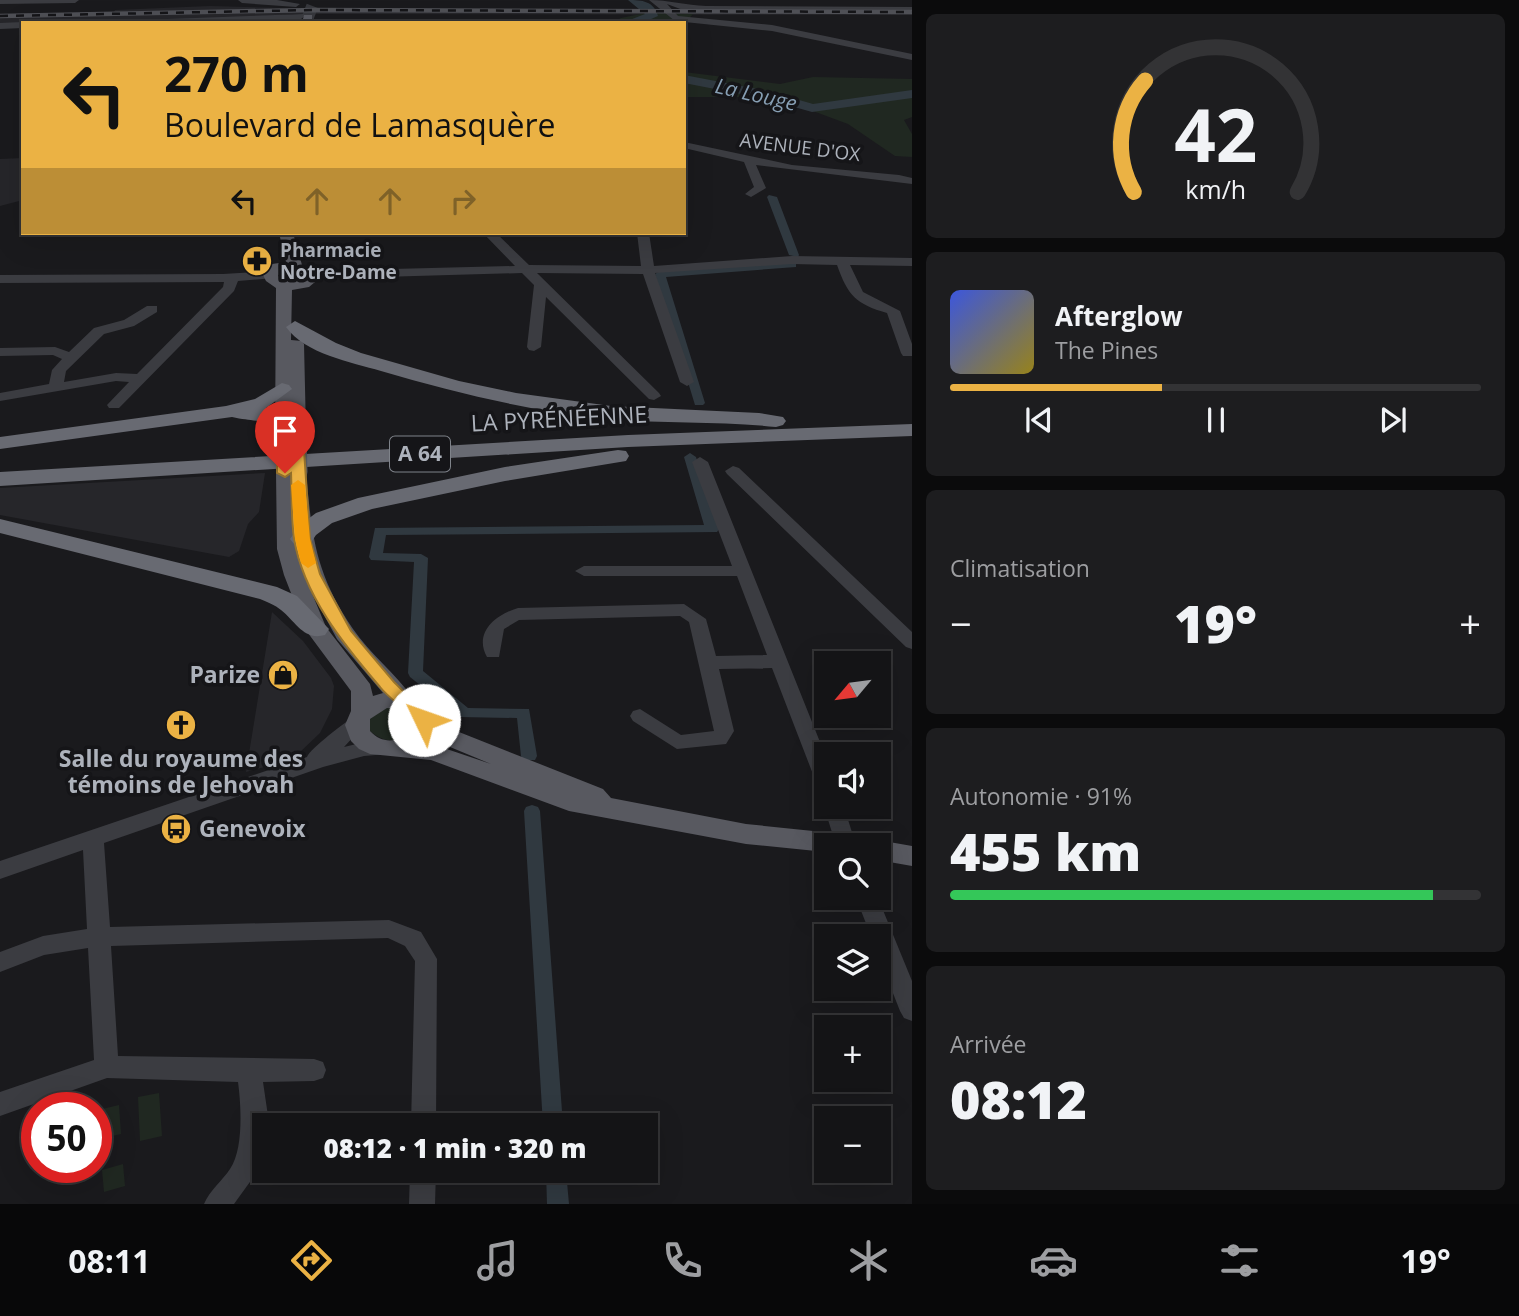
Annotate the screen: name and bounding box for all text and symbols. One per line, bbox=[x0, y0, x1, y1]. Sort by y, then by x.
text: 270 m bbox=[164, 40, 309, 106]
icon: left bbox=[49, 49, 140, 140]
water label: La Louge bbox=[713, 71, 800, 117]
text: 42 bbox=[1174, 84, 1257, 183]
text: Boulevard de Lamasquère bbox=[164, 103, 556, 146]
street label: AVENUE D'OX bbox=[738, 127, 862, 167]
text: km/h bbox=[1185, 172, 1246, 206]
icon: left bbox=[225, 182, 263, 220]
icon: ahead bbox=[298, 182, 336, 220]
icon: ahead bbox=[371, 182, 409, 220]
icon: right bbox=[444, 182, 482, 220]
place label: Pharmacie Notre-Dame bbox=[280, 237, 397, 285]
pharmacy icon: Pharmacie Notre-Dame bbox=[240, 244, 274, 278]
text: Afterglow bbox=[1055, 298, 1182, 334]
text: The Pines bbox=[1055, 334, 1158, 366]
street label: LA PYRÉNÉENNE bbox=[470, 397, 648, 439]
pin bbox=[255, 401, 315, 473]
icon: previous bbox=[1020, 401, 1058, 439]
icon: pause bbox=[1197, 401, 1235, 439]
icon: next bbox=[1374, 401, 1412, 439]
icon: arrive bbox=[266, 412, 304, 450]
road number: A 64 bbox=[390, 436, 450, 472]
text: Climatisation bbox=[950, 552, 1090, 584]
text: 19° bbox=[1174, 587, 1257, 658]
text: − bbox=[950, 597, 972, 649]
text: + bbox=[1459, 597, 1481, 649]
north arrow bbox=[814, 651, 891, 728]
map controls bbox=[814, 651, 891, 1183]
place label: Parize bbox=[189, 658, 260, 690]
shop icon: Parize bbox=[266, 658, 300, 692]
position arrow bbox=[387, 683, 461, 757]
church icon: Salle du royaume des témoins de Jehovah bbox=[164, 708, 198, 742]
place label: Salle du royaume des témoins de Jehovah bbox=[59, 742, 303, 800]
button: sound bbox=[814, 742, 891, 819]
text: Autonomie · 91% bbox=[950, 780, 1132, 812]
bus stop icon: Genevoix bbox=[159, 812, 193, 846]
place label: Genevoix bbox=[199, 812, 306, 844]
text: 455 km bbox=[950, 815, 1141, 886]
button: search bbox=[814, 833, 891, 910]
button: layers bbox=[814, 924, 891, 1001]
button: + bbox=[814, 1015, 891, 1092]
text: Arrivée bbox=[950, 1028, 1026, 1060]
text: 08:12 bbox=[950, 1063, 1087, 1134]
speed limit sign: 50 bbox=[21, 1092, 112, 1183]
button: − bbox=[814, 1106, 891, 1183]
text: 08:12 · 1 min · 320 m bbox=[324, 1130, 586, 1166]
icon: directions bbox=[287, 1236, 336, 1285]
icon: music bbox=[473, 1236, 522, 1285]
icon: phone bbox=[658, 1236, 707, 1285]
icon: climate bbox=[844, 1236, 893, 1285]
icon: car bbox=[1029, 1236, 1078, 1285]
icon: filters bbox=[1215, 1236, 1264, 1285]
text: 08:11 bbox=[68, 1239, 151, 1282]
text: 19° bbox=[1400, 1239, 1451, 1282]

